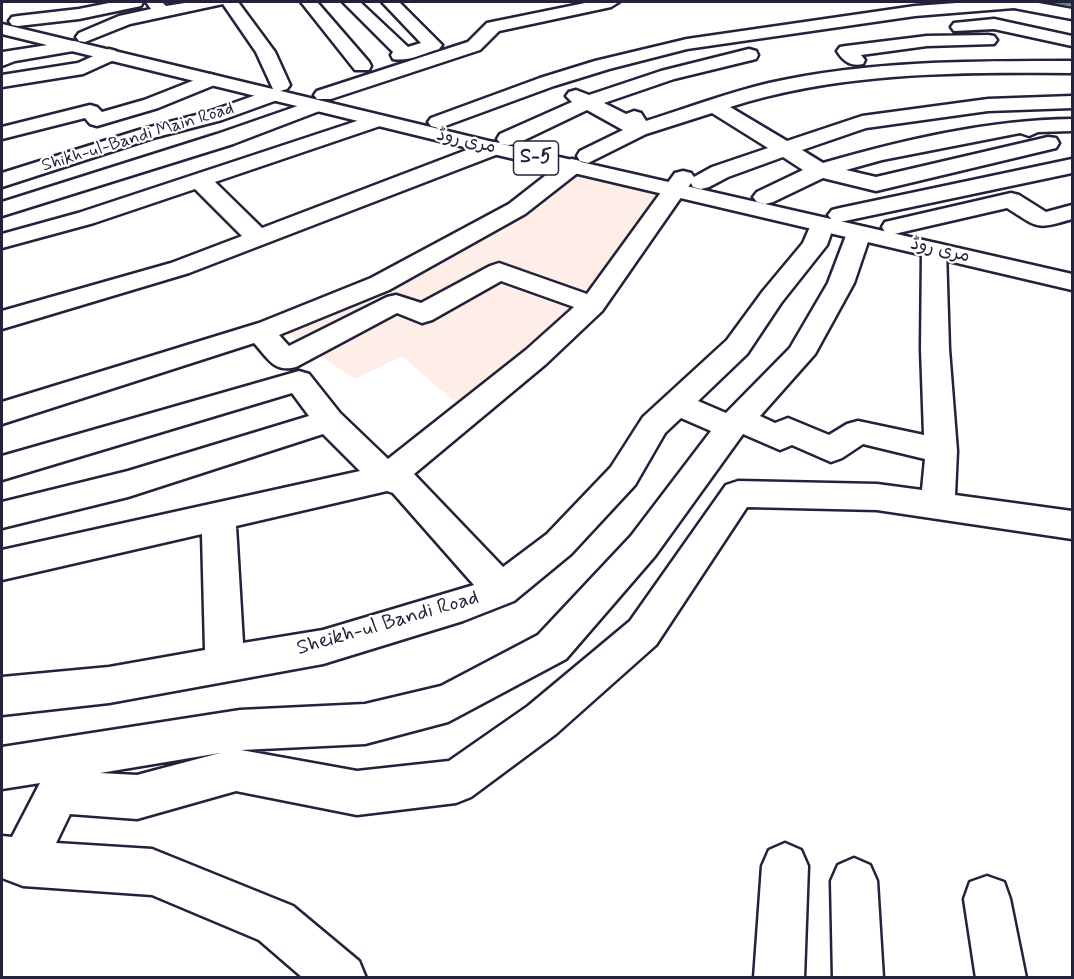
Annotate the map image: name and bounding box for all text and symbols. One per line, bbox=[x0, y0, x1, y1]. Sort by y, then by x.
street label: Shikh-ul-Bandi Main Road bbox=[39, 98, 237, 178]
street label: مری روڈ bbox=[434, 125, 498, 159]
road number: S-5 bbox=[514, 141, 558, 175]
street label: مری روڈ bbox=[908, 234, 972, 268]
street label: Sheikh-ul Bandi Road bbox=[294, 586, 482, 662]

